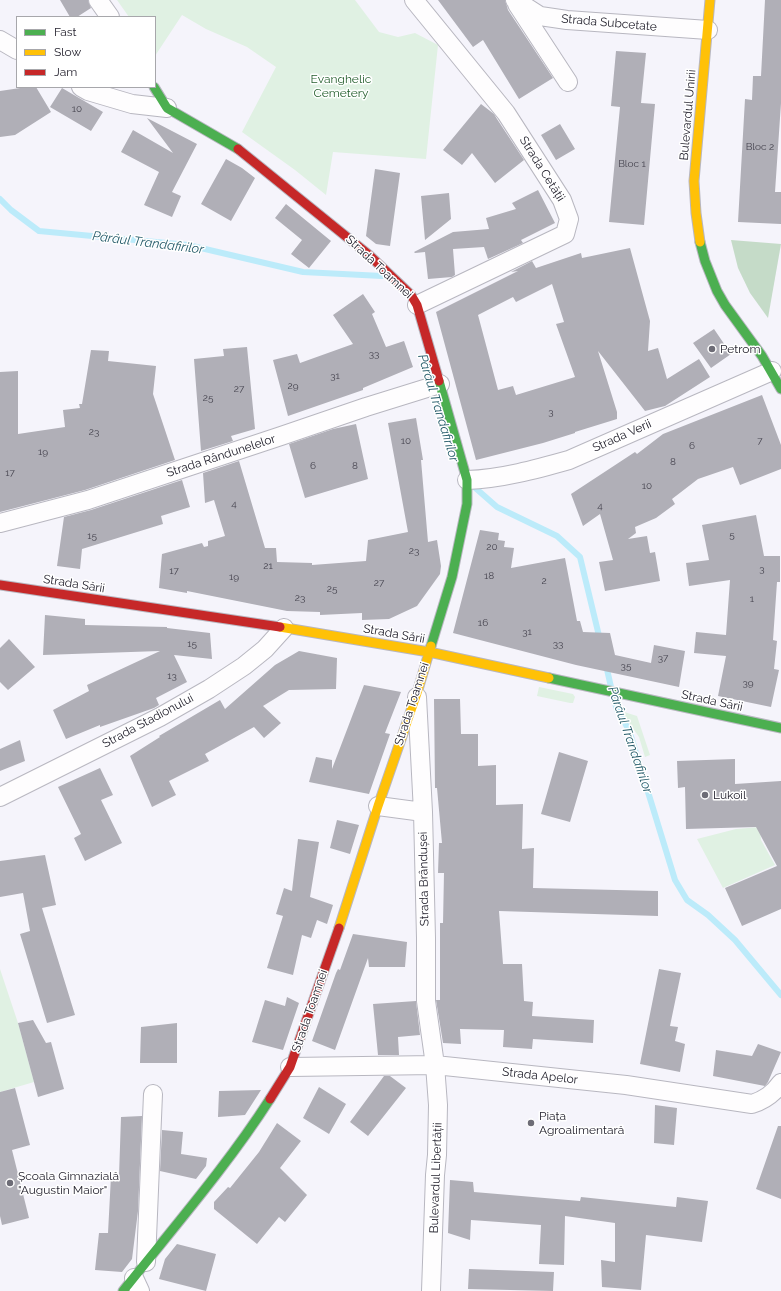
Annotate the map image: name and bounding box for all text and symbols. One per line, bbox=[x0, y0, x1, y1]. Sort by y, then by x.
street label: Strada Subcetate bbox=[561, 12, 657, 34]
legend bbox=[16, 16, 156, 88]
text: Fast bbox=[54, 25, 77, 39]
text: Slow bbox=[54, 45, 81, 59]
text: Jam bbox=[54, 65, 77, 79]
street label: Bulevardul Unirii bbox=[677, 69, 699, 161]
park label: Evanghelic Cemetery bbox=[311, 72, 371, 100]
house number: 10 bbox=[72, 103, 82, 115]
street label: Strada Cetății bbox=[516, 134, 568, 204]
house number: Bloc 2 bbox=[746, 141, 774, 153]
house number: Bloc 1 bbox=[618, 158, 646, 170]
water label: Pârâul Trandafirilor bbox=[92, 228, 204, 258]
street label: Strada Toamnei bbox=[343, 232, 415, 302]
place label: Petrom bbox=[720, 342, 761, 356]
marker: Petrom bbox=[707, 344, 717, 354]
house number: 33 bbox=[369, 348, 379, 360]
water label: Pârâul Trandafirilor bbox=[414, 352, 462, 464]
house number: 31 bbox=[330, 370, 340, 382]
house number: 29 bbox=[287, 380, 299, 392]
house number: 27 bbox=[234, 383, 244, 395]
house number: 25 bbox=[203, 392, 213, 404]
house number: 3 bbox=[548, 406, 554, 418]
street label: Strada Verii bbox=[590, 417, 654, 455]
house number: 23 bbox=[89, 426, 99, 438]
street label: Strada Rândunelelor bbox=[165, 432, 277, 480]
house number: 10 bbox=[401, 435, 411, 447]
house number: 7 bbox=[757, 435, 763, 447]
house number: 6 bbox=[689, 440, 695, 452]
house number: 19 bbox=[38, 446, 48, 458]
house number: 8 bbox=[670, 456, 676, 468]
house number: 6 bbox=[310, 460, 316, 472]
house number: 8 bbox=[352, 460, 358, 472]
house number: 17 bbox=[5, 467, 15, 479]
house number: 10 bbox=[642, 480, 652, 492]
house number: 4 bbox=[231, 498, 237, 510]
house number: 4 bbox=[597, 500, 603, 512]
house number: 5 bbox=[729, 529, 735, 541]
house number: 15 bbox=[87, 530, 97, 542]
house number: 20 bbox=[486, 541, 498, 553]
house number: 23 bbox=[409, 545, 419, 557]
house number: 21 bbox=[263, 560, 273, 572]
house number: 3 bbox=[759, 563, 765, 575]
house number: 17 bbox=[169, 565, 179, 577]
house number: 18 bbox=[484, 570, 494, 582]
house number: 19 bbox=[229, 571, 239, 583]
street label: Strada Sării bbox=[42, 572, 106, 596]
house number: 2 bbox=[541, 575, 547, 587]
house number: 27 bbox=[374, 577, 384, 589]
house number: 25 bbox=[327, 583, 337, 595]
house number: 23 bbox=[295, 592, 305, 604]
house number: 1 bbox=[750, 593, 754, 605]
house number: 16 bbox=[478, 617, 488, 629]
street label: Strada Sării bbox=[362, 622, 426, 646]
house number: 31 bbox=[522, 626, 532, 638]
house number: 15 bbox=[187, 638, 197, 650]
house number: 33 bbox=[553, 638, 563, 650]
house number: 37 bbox=[658, 652, 668, 664]
house number: 35 bbox=[621, 660, 631, 672]
street label: Strada Toamnei bbox=[392, 661, 432, 747]
house number: 13 bbox=[167, 670, 177, 682]
house number: 39 bbox=[742, 677, 754, 689]
water label: Pârâul Trandafirilor bbox=[604, 685, 656, 795]
street label: Strada Sării bbox=[680, 687, 744, 715]
street label: Strada Stadionului bbox=[100, 691, 196, 751]
place label: Lukoil bbox=[713, 788, 746, 802]
marker: Lukoil bbox=[700, 790, 710, 800]
street label: Strada Brândușei bbox=[416, 832, 432, 926]
street label: Strada Toamnei bbox=[289, 968, 331, 1054]
street label: Strada Apelor bbox=[501, 1065, 579, 1087]
place label: Piața Agroalimentară bbox=[539, 1109, 624, 1137]
marker: Piața Agroalimentară bbox=[526, 1118, 536, 1128]
street label: Bulevardul Libertății bbox=[427, 1122, 445, 1234]
place label: Școala Gimnazială "Augustin Maior" bbox=[18, 1169, 119, 1197]
marker: Școala Gimnazială "Augustin Maior" bbox=[5, 1178, 15, 1188]

